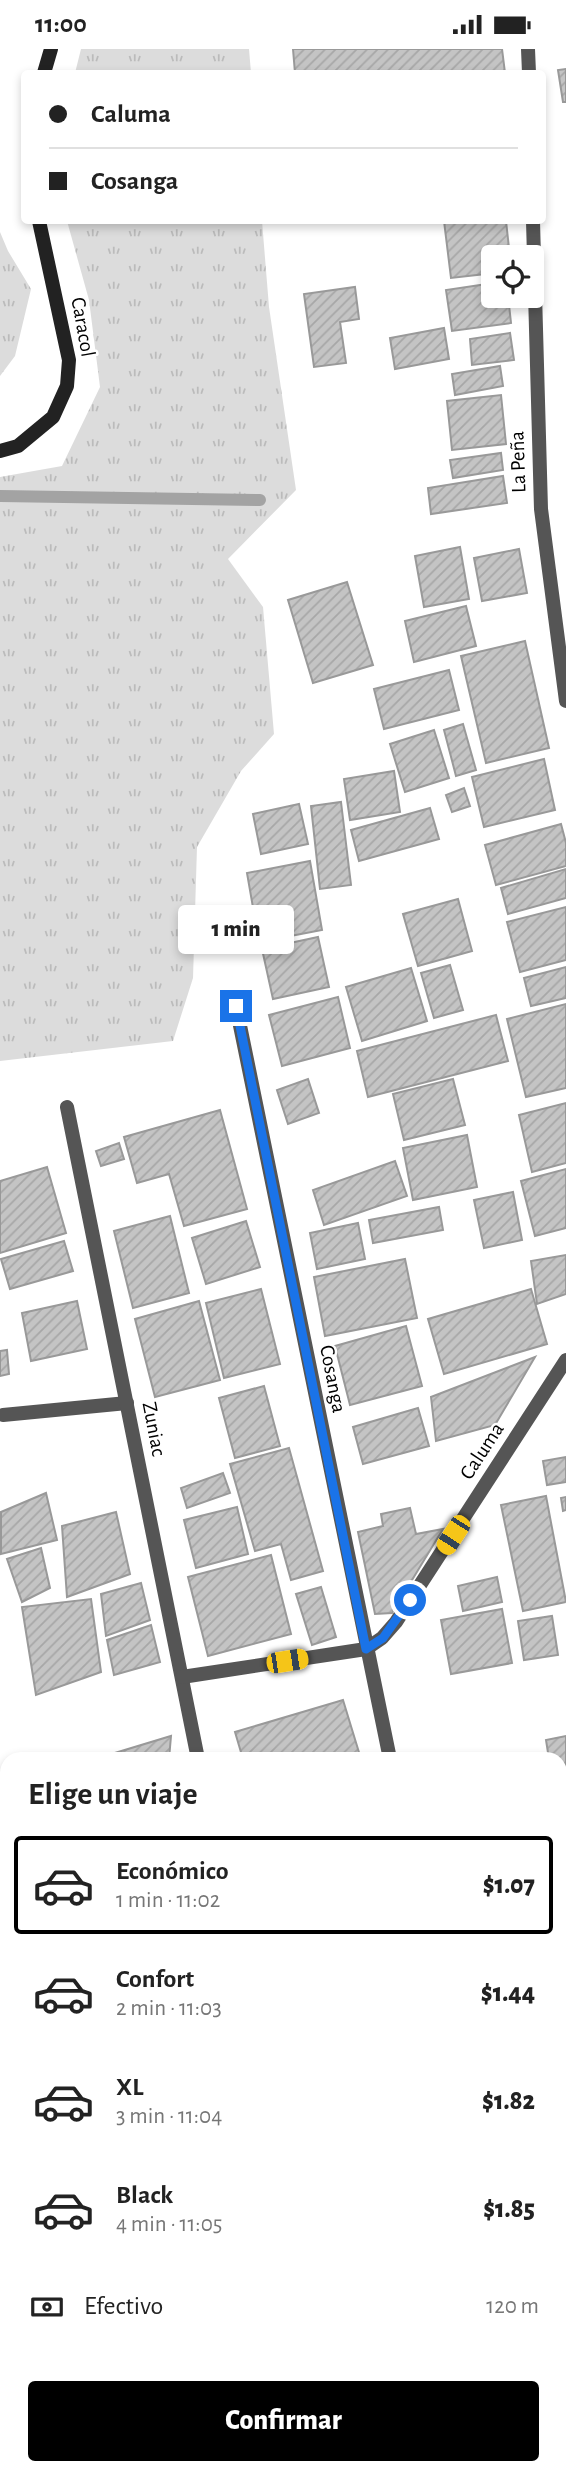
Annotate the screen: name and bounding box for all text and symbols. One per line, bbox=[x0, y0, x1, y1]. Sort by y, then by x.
text: 11:00 bbox=[35, 11, 87, 37]
text: Caluma bbox=[91, 101, 171, 127]
text: Cosanga bbox=[91, 168, 178, 194]
map controls bbox=[481, 245, 544, 308]
button: locate bbox=[481, 245, 544, 308]
street label: Caracol bbox=[67, 296, 99, 358]
street label: La Peña bbox=[506, 430, 530, 493]
callout: 1 min bbox=[178, 905, 294, 953]
text: 1 min bbox=[212, 918, 260, 941]
route end bbox=[220, 990, 252, 1022]
street label: Cosanga bbox=[316, 1343, 350, 1415]
street label: Zuniac bbox=[138, 1400, 170, 1458]
street label: Caluma bbox=[456, 1419, 508, 1483]
car bbox=[433, 1512, 474, 1558]
route start bbox=[394, 1584, 426, 1616]
car bbox=[265, 1647, 310, 1675]
text: Elige un viaje bbox=[28, 1778, 198, 1810]
icon: car bbox=[32, 1854, 95, 1917]
text: Económico bbox=[116, 1858, 229, 1884]
text: $1.07 bbox=[483, 1872, 535, 1898]
text: 1 min · 11:02 bbox=[116, 1889, 220, 1912]
icon: car bbox=[32, 1962, 95, 2025]
text: Confort bbox=[116, 1966, 194, 1992]
text: $1.44 bbox=[481, 1980, 535, 2006]
text: 2 min · 11:03 bbox=[116, 1997, 222, 2020]
icon: car bbox=[32, 2070, 95, 2133]
text: XL bbox=[116, 2074, 143, 2100]
text: $1.82 bbox=[482, 2088, 535, 2114]
text: 3 min · 11:04 bbox=[116, 2105, 222, 2128]
icon: car bbox=[32, 2178, 95, 2241]
text: Black bbox=[116, 2182, 173, 2208]
text: $1.85 bbox=[483, 2196, 535, 2222]
text: 4 min · 11:05 bbox=[116, 2213, 222, 2236]
icon: cash bbox=[28, 2288, 66, 2326]
text: Efectivo bbox=[84, 2293, 163, 2319]
text: 120 m bbox=[486, 2295, 539, 2318]
button: Confirmar bbox=[28, 2381, 539, 2461]

